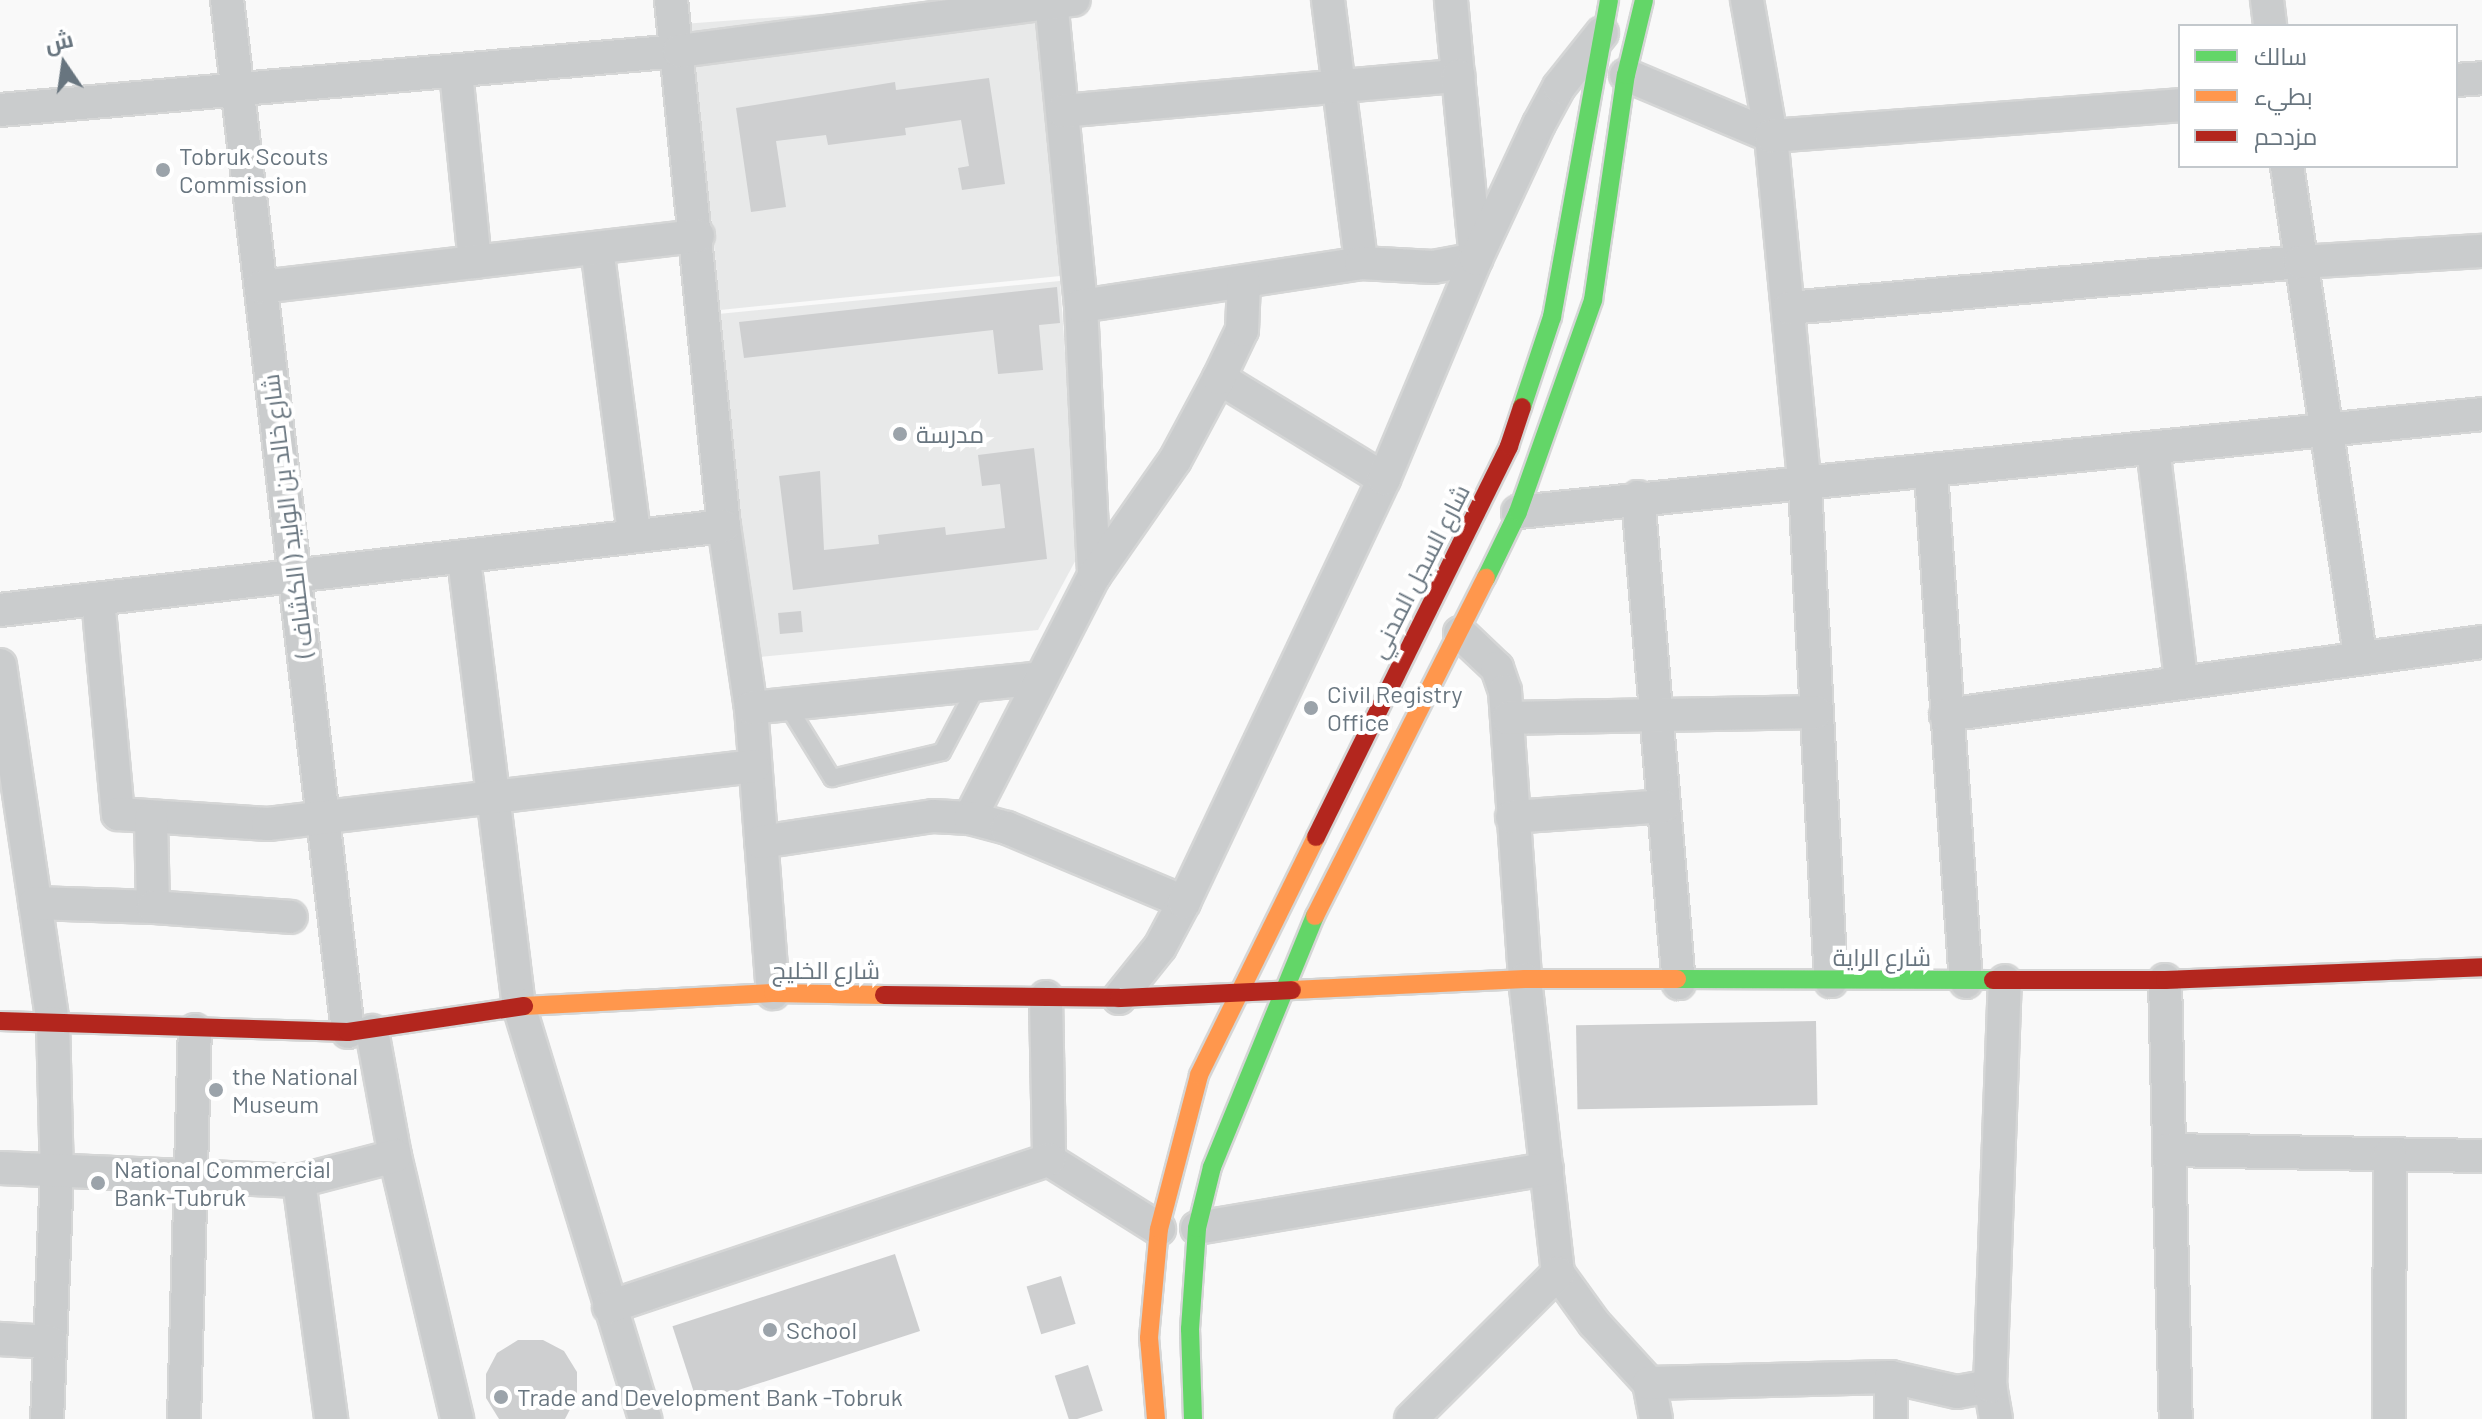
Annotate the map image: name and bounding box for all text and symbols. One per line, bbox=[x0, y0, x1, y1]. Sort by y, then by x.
north arrow bbox=[24, 24, 104, 104]
legend bbox=[2178, 24, 2458, 168]
text: ش bbox=[42, 25, 75, 56]
text: سالك bbox=[2254, 41, 2307, 70]
text: بطيء bbox=[2254, 81, 2313, 110]
text: مزدحم bbox=[2254, 121, 2317, 150]
place label: Tobruk Scouts Commission bbox=[179, 142, 328, 198]
marker: Tobruk Scouts Commission bbox=[154, 161, 172, 179]
street label: شارع خالد بن الوليد ( الكشاف ) bbox=[255, 372, 319, 660]
place label: مدرسة bbox=[916, 420, 984, 448]
marker: مدرسة bbox=[891, 425, 909, 443]
street label: شارع السجل المدني bbox=[1363, 479, 1475, 663]
place label: Civil Registry Office bbox=[1327, 680, 1463, 736]
marker: Civil Registry Office bbox=[1302, 699, 1320, 717]
street label: شارع الراية bbox=[1833, 943, 1931, 971]
street label: شارع الخليج bbox=[772, 956, 880, 984]
place label: the National Museum bbox=[232, 1062, 358, 1118]
marker: the National Museum bbox=[207, 1081, 225, 1099]
place label: National Commercial Bank-Tubruk bbox=[114, 1155, 331, 1211]
marker: National Commercial Bank-Tubruk bbox=[89, 1174, 107, 1192]
place label: School bbox=[786, 1316, 857, 1344]
marker: School bbox=[761, 1321, 779, 1339]
place label: Trade and Development Bank -Tobruk bbox=[517, 1383, 903, 1411]
marker: Trade and Development Bank -Tobruk bbox=[492, 1388, 510, 1406]

